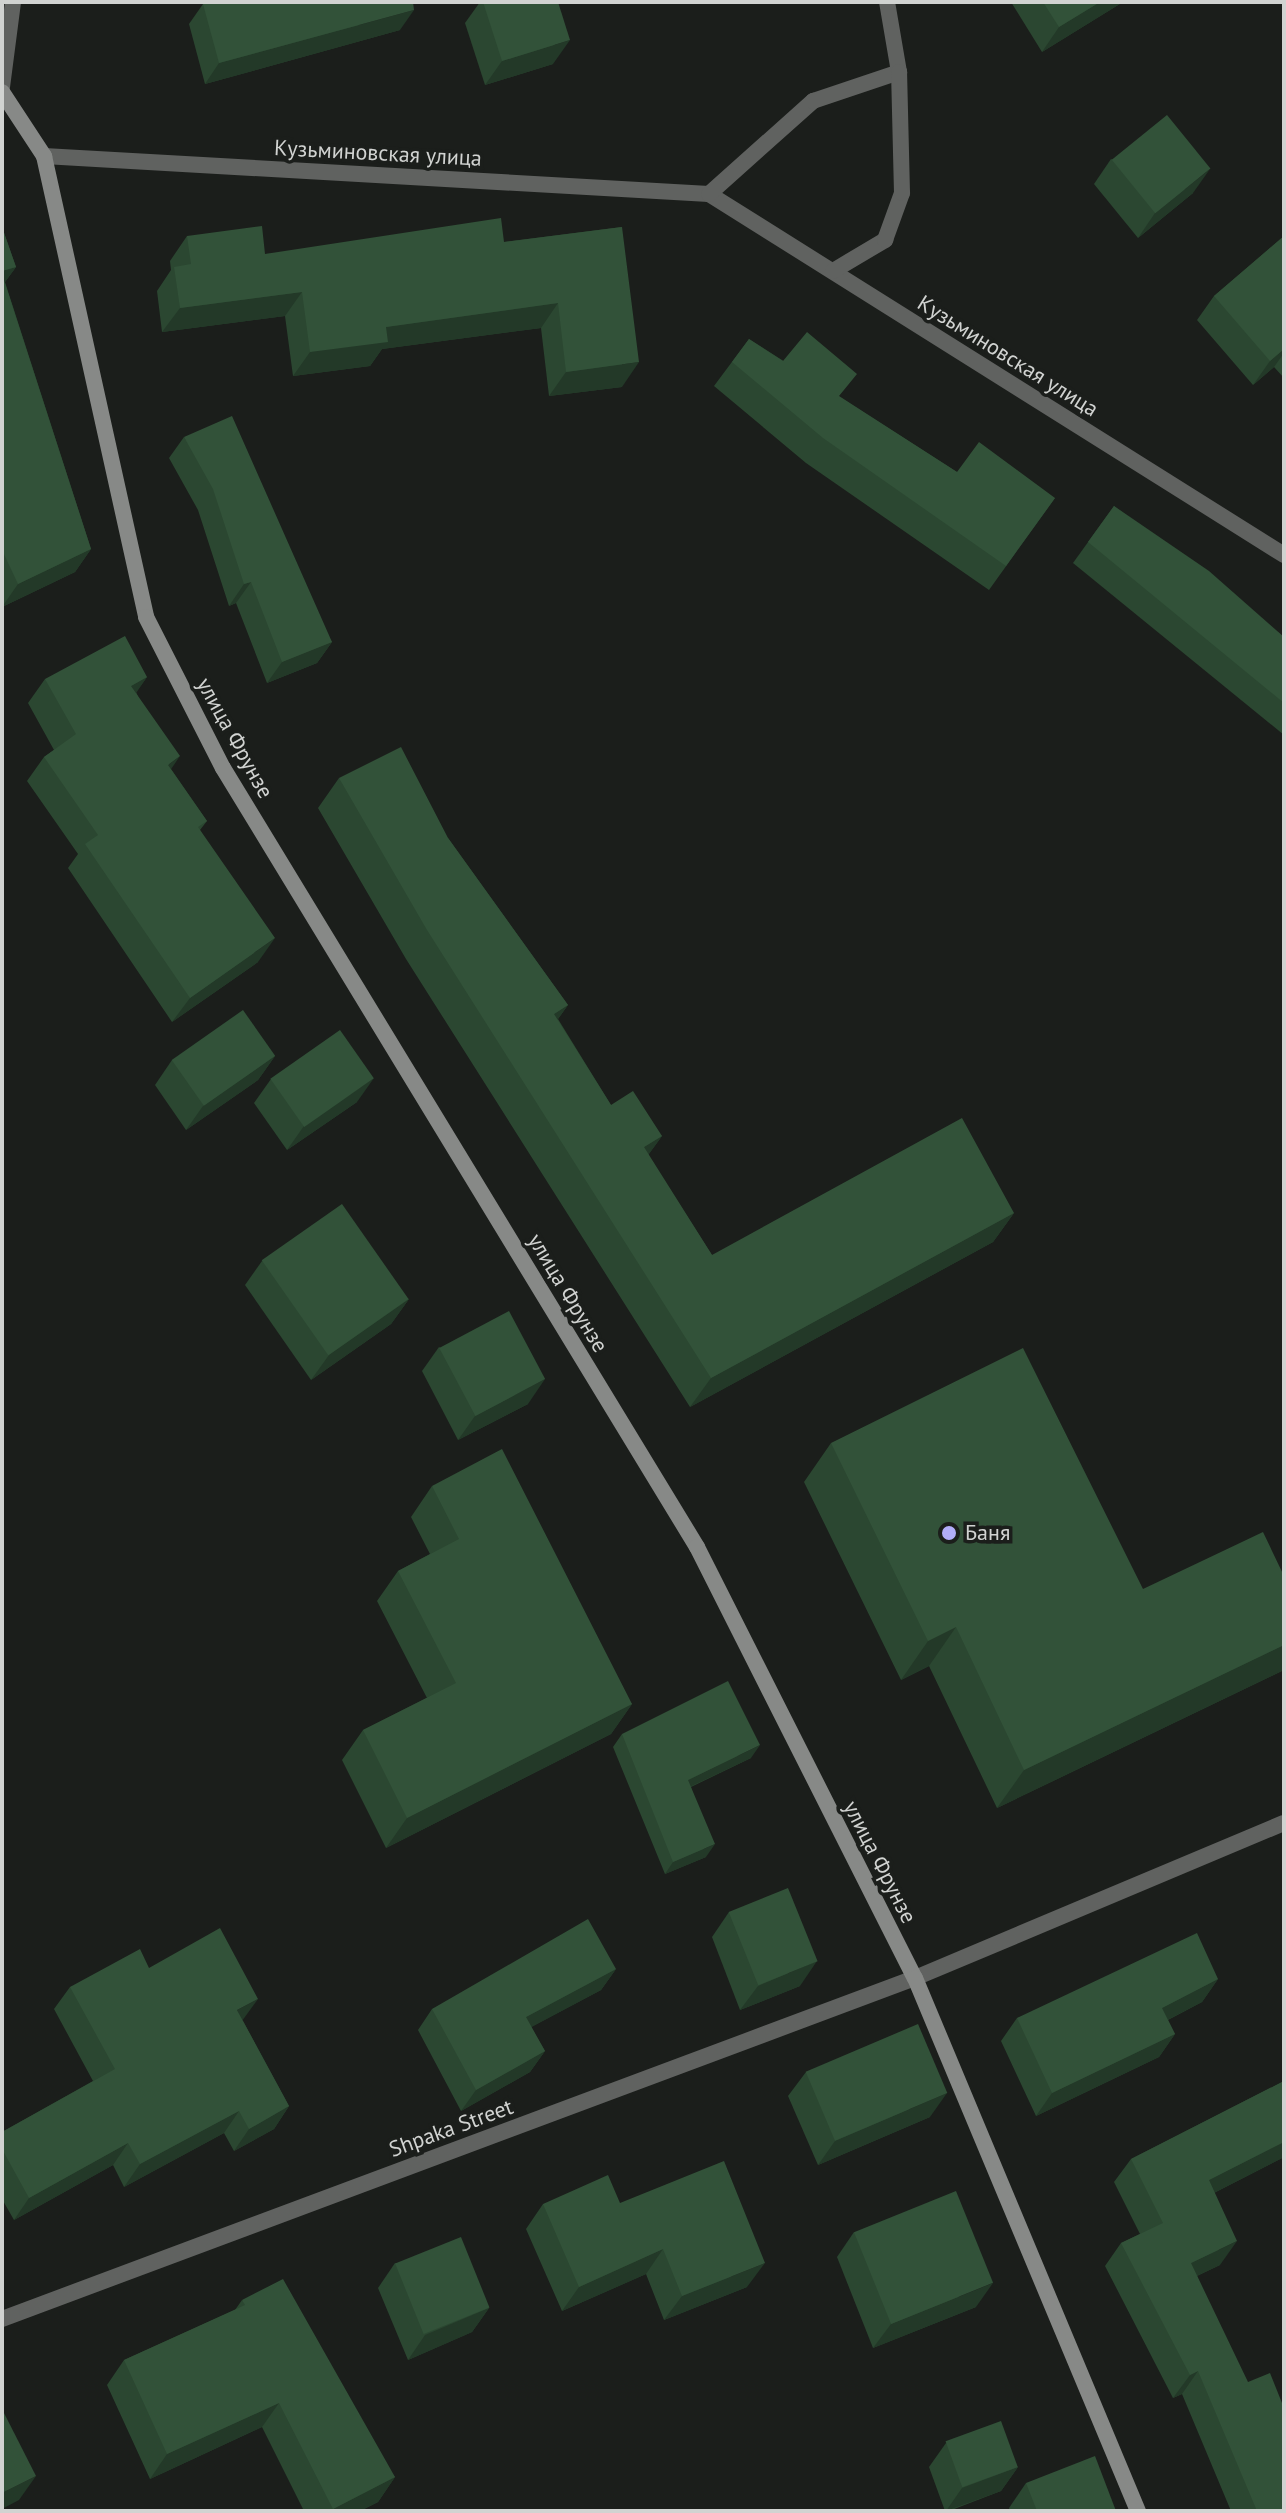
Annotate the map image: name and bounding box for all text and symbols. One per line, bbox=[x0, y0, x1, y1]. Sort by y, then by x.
street label: Кузьминовская улица bbox=[273, 134, 483, 172]
street label: Кузьминовская улица bbox=[913, 290, 1103, 422]
street label: улица Фрунзе bbox=[191, 673, 279, 803]
street label: улица Фрунзе bbox=[522, 1229, 614, 1357]
place label: Баня bbox=[965, 1520, 1010, 1546]
marker: Баня bbox=[940, 1524, 958, 1542]
street label: улица Фрунзе bbox=[838, 1796, 922, 1928]
street label: Shpaka Street bbox=[385, 2093, 517, 2163]

